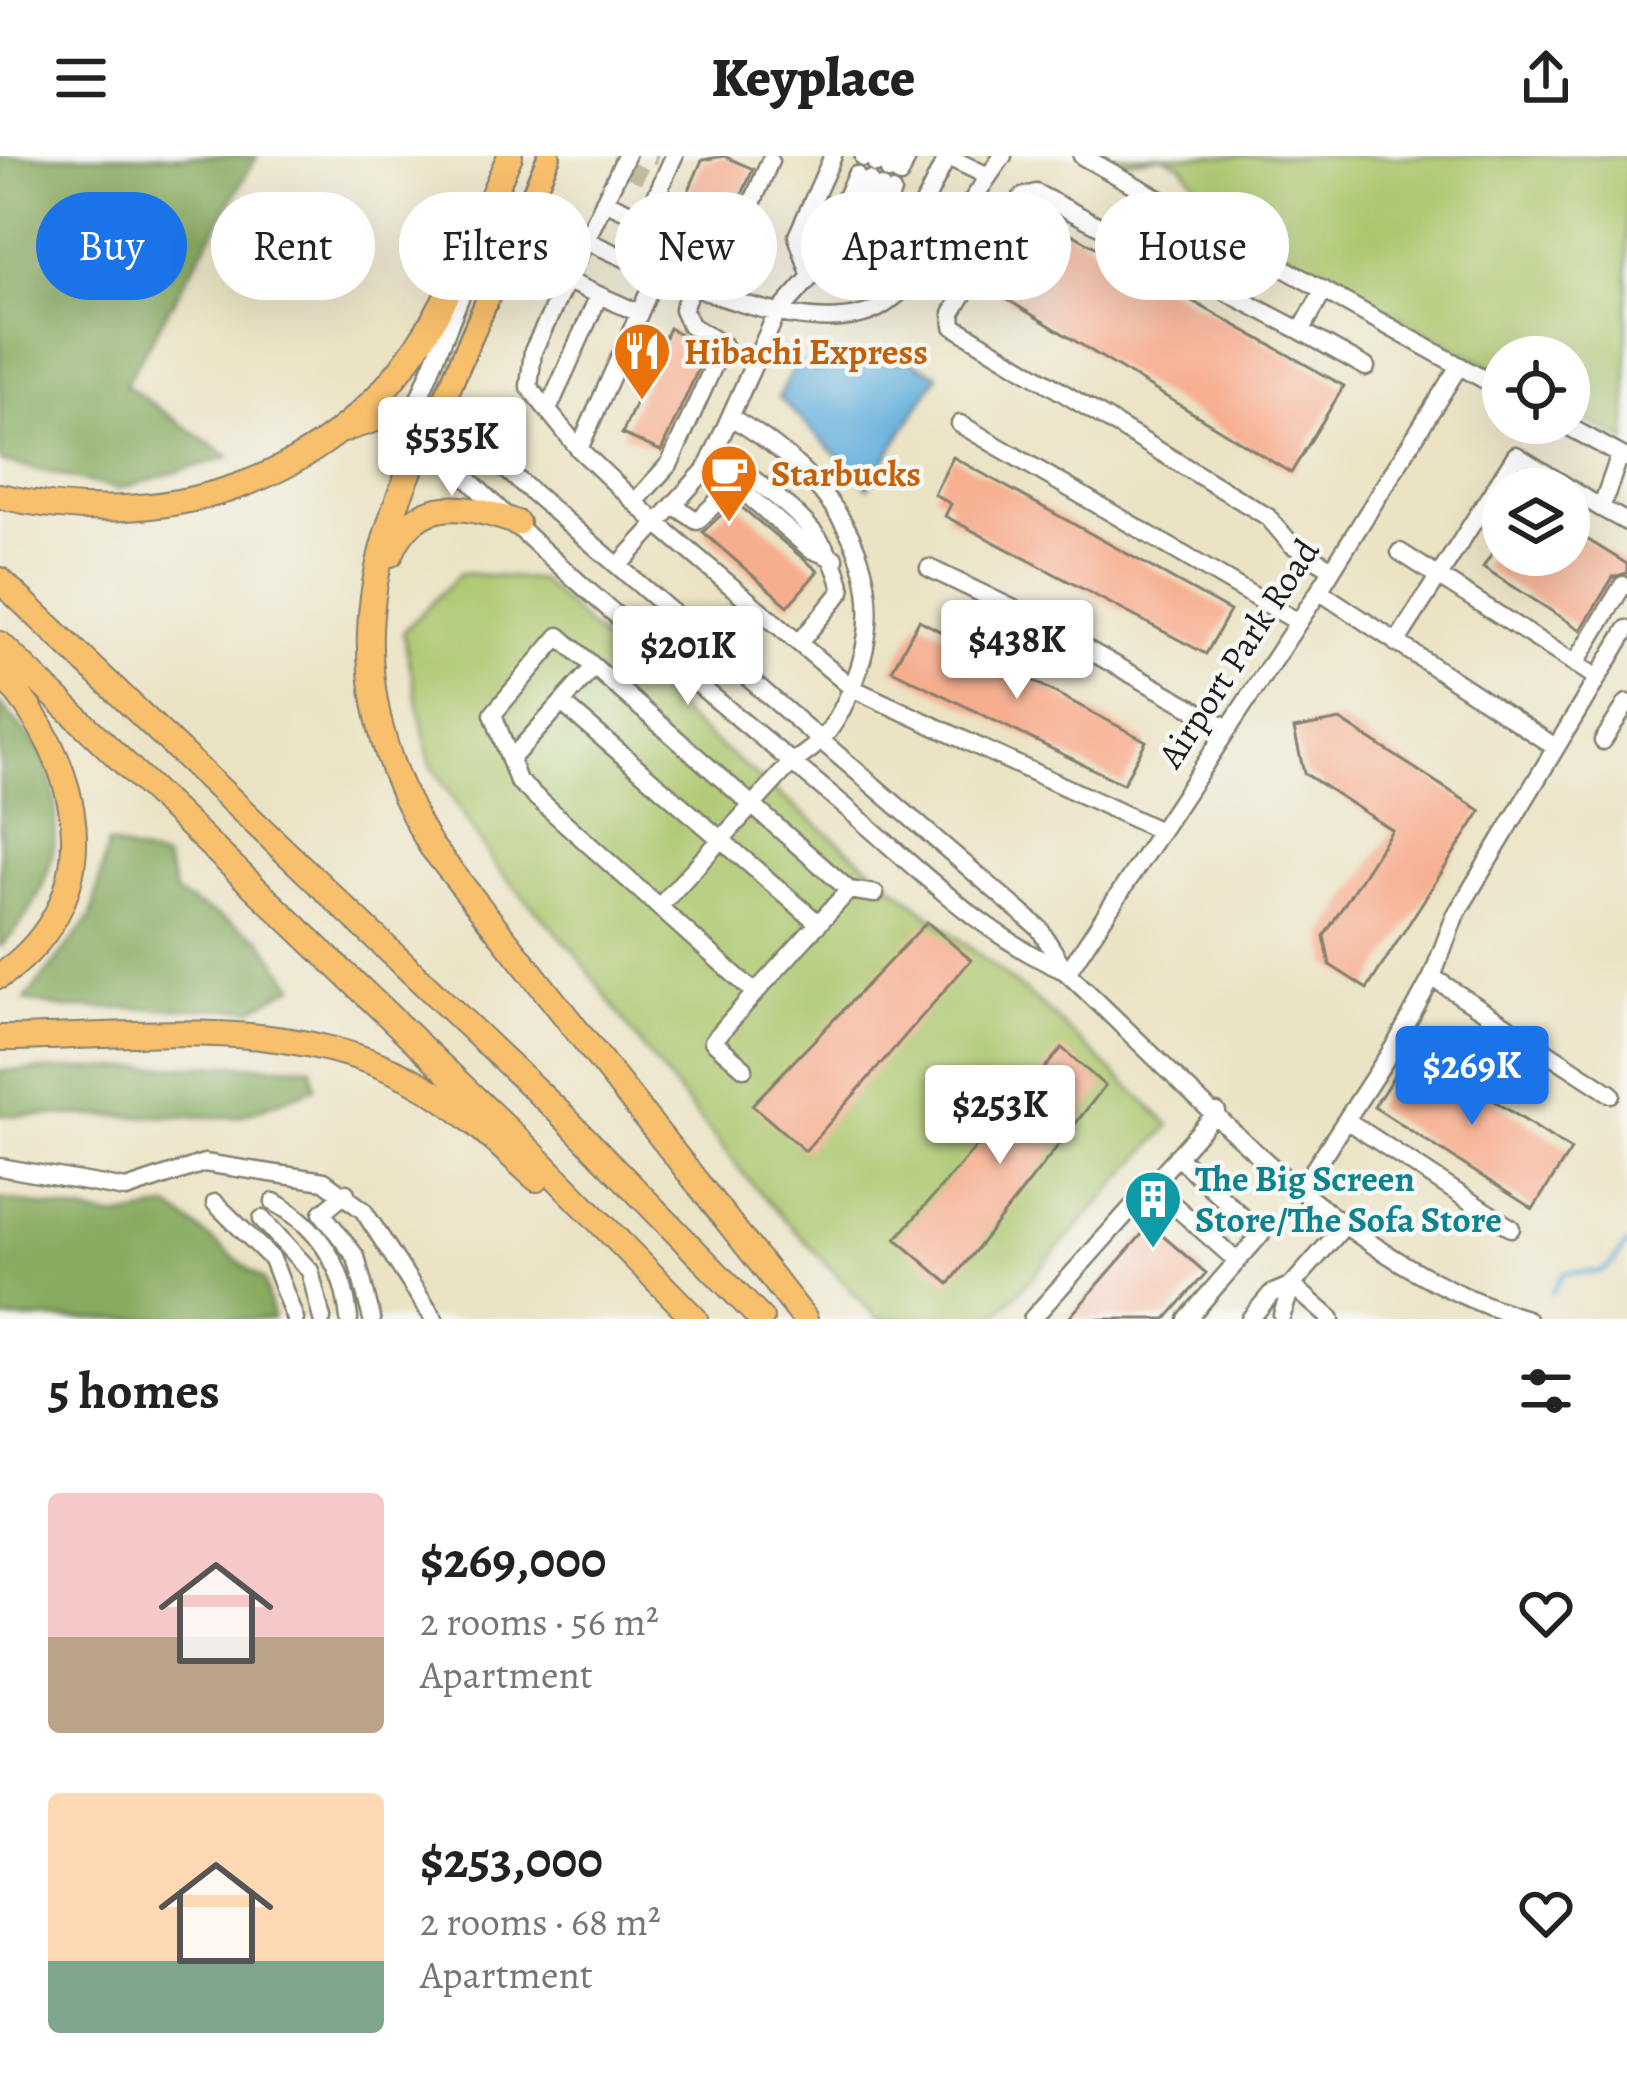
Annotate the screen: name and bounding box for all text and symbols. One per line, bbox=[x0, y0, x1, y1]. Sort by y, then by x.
text: Keyplace bbox=[711, 41, 916, 115]
icon: menu bbox=[48, 45, 114, 111]
icon: share bbox=[1513, 45, 1579, 111]
chip: Buy bbox=[36, 192, 187, 300]
chip: Rent bbox=[211, 192, 375, 300]
chip: Filters bbox=[399, 192, 591, 300]
chip: New bbox=[615, 192, 777, 300]
chip: Apartment bbox=[801, 192, 1071, 300]
chip: House bbox=[1095, 192, 1289, 300]
restaurant icon: Hibachi Express bbox=[611, 320, 673, 402]
place label: Hibachi Express bbox=[684, 327, 928, 376]
map controls bbox=[1482, 336, 1590, 576]
button: locate bbox=[1482, 336, 1590, 444]
pin: $535K bbox=[368, 397, 536, 499]
text: $535K bbox=[405, 409, 499, 462]
cafe icon: Starbucks bbox=[698, 442, 760, 524]
place label: Starbucks bbox=[771, 449, 921, 498]
button: layers bbox=[1482, 468, 1590, 576]
street label: Airport Park Road bbox=[1145, 529, 1331, 778]
pin: $438K bbox=[933, 600, 1101, 702]
pin: $201K bbox=[604, 606, 772, 708]
text: $438K bbox=[968, 612, 1066, 665]
text: $201K bbox=[640, 618, 736, 671]
pin: $269K bbox=[1388, 1026, 1556, 1128]
text: $269K bbox=[1423, 1038, 1521, 1091]
pin: $253K bbox=[916, 1065, 1084, 1167]
text: $253K bbox=[952, 1077, 1048, 1130]
place label: The Big Screen Store/The Sofa Store bbox=[1195, 1154, 1502, 1244]
building icon: The Big Screen Store/The Sofa Store bbox=[1122, 1168, 1184, 1250]
text: 5 homes bbox=[48, 1356, 220, 1426]
icon: filters bbox=[1513, 1358, 1579, 1424]
text: $269,000 bbox=[420, 1525, 607, 1595]
icon: home bbox=[144, 1541, 288, 1685]
icon: heart bbox=[1513, 1580, 1579, 1646]
text: 2 rooms · 56 m² bbox=[420, 1595, 659, 1648]
text: Apartment bbox=[420, 1648, 593, 1701]
text: $253,000 bbox=[420, 1825, 603, 1895]
icon: home bbox=[144, 1841, 288, 1985]
icon: heart bbox=[1513, 1880, 1579, 1946]
text: 2 rooms · 68 m² bbox=[420, 1895, 661, 1948]
text: Apartment bbox=[420, 1948, 593, 2001]

